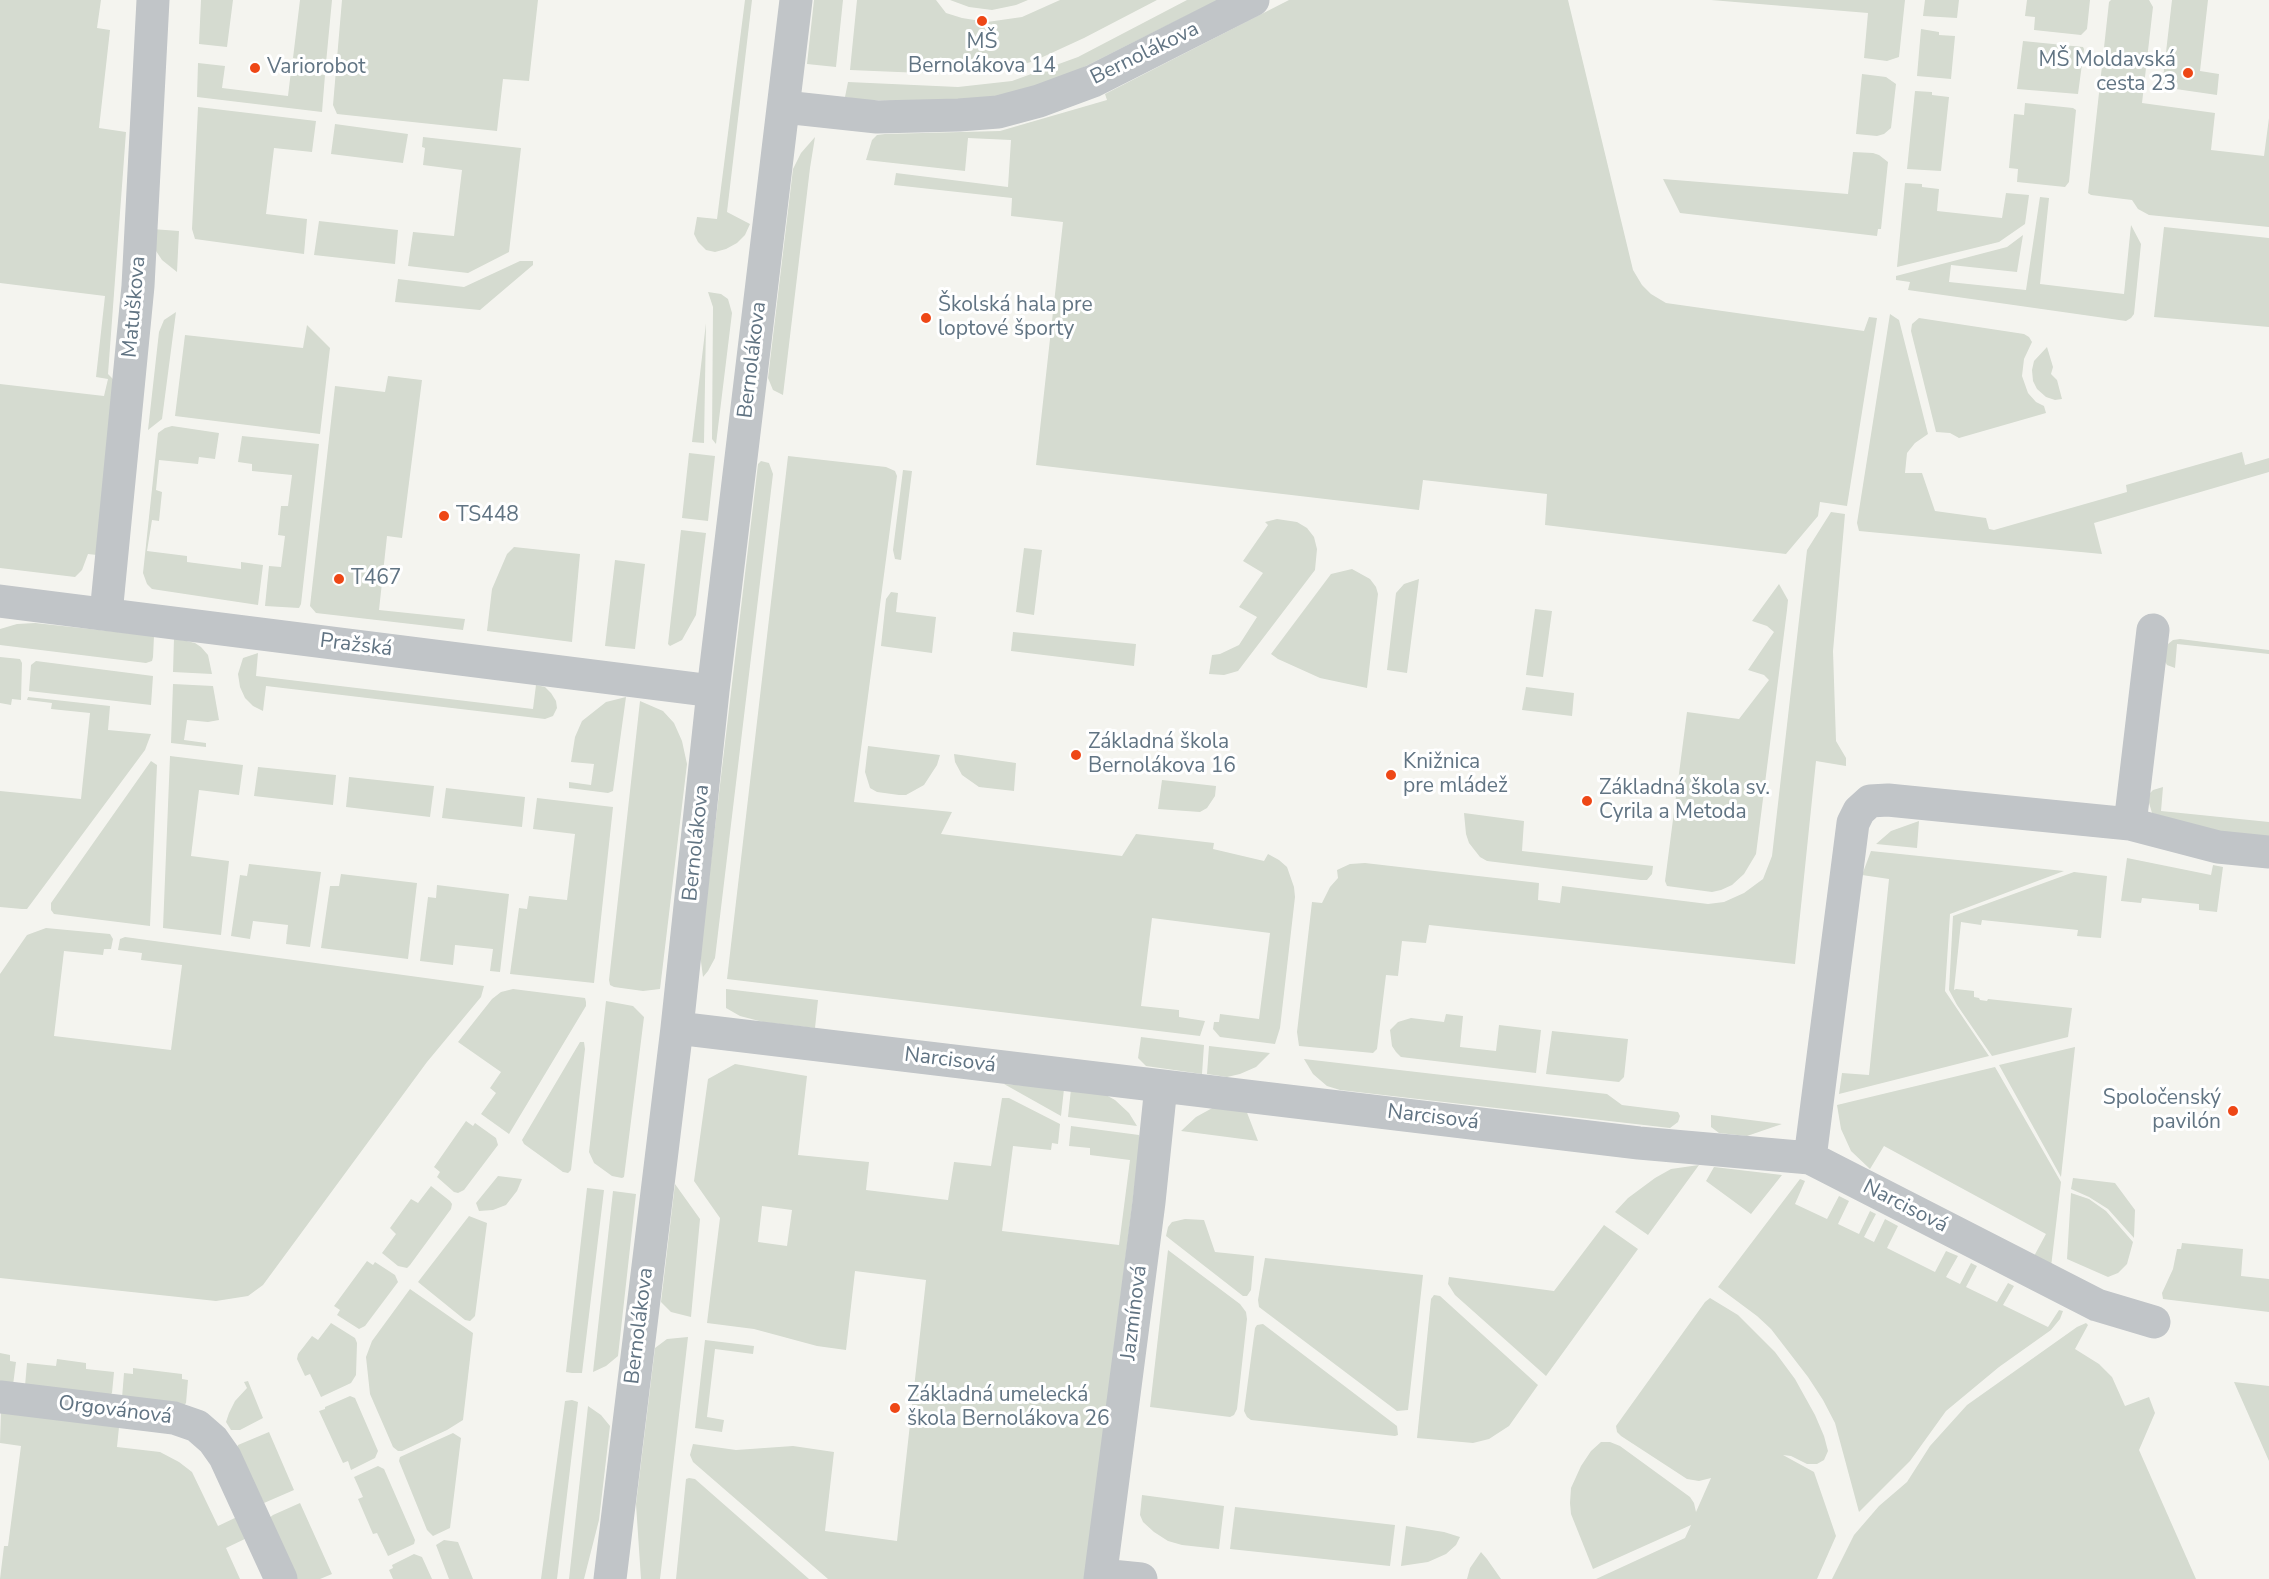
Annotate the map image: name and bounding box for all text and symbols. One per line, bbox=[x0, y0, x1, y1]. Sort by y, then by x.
marker: MŠ Bernolákova 14 bbox=[975, 14, 989, 28]
street label: Bernolákova bbox=[1087, 17, 1203, 91]
place label: MŠ Bernolákova 14 bbox=[908, 30, 1056, 80]
place label: MŠ Moldavská cesta 23 bbox=[2038, 48, 2176, 98]
place label: Variorobot bbox=[267, 55, 366, 81]
marker: Variorobot bbox=[248, 61, 262, 75]
marker: MŠ Moldavská cesta 23 bbox=[2181, 66, 2195, 80]
street label: Matuškova bbox=[118, 255, 152, 359]
place label: Školská hala pre loptové športy bbox=[938, 293, 1093, 343]
street label: Bernolákova bbox=[733, 300, 773, 420]
marker: Školská hala pre loptové športy bbox=[919, 311, 933, 325]
place label: TS448 bbox=[456, 503, 519, 529]
marker: TS448 bbox=[437, 509, 451, 523]
place label: T467 bbox=[351, 566, 401, 592]
marker: T467 bbox=[332, 572, 346, 586]
street label: Pražská bbox=[318, 629, 394, 663]
place label: Základná škola Bernolákova 16 bbox=[1088, 730, 1236, 780]
marker: Základná škola Bernolákova 16 bbox=[1069, 748, 1083, 762]
place label: Knižnica pre mládež bbox=[1403, 750, 1508, 800]
marker: Knižnica pre mládež bbox=[1384, 768, 1398, 782]
place label: Základná škola sv. Cyrila a Metoda bbox=[1599, 776, 1770, 826]
street label: Bernolákova bbox=[678, 783, 716, 903]
marker: Základná škola sv. Cyrila a Metoda bbox=[1580, 794, 1594, 808]
street label: Narcisová bbox=[903, 1043, 997, 1079]
place label: Spoločenský pavilón bbox=[2103, 1086, 2221, 1136]
street label: Narcisová bbox=[1386, 1100, 1480, 1136]
marker: Spoločenský pavilón bbox=[2226, 1104, 2240, 1118]
street label: Narcisová bbox=[1858, 1175, 1952, 1239]
street label: Jazmínová bbox=[1117, 1264, 1153, 1362]
street label: Bernolákova bbox=[620, 1266, 660, 1386]
place label: Základná umelecká škola Bernolákova 26 bbox=[907, 1383, 1110, 1433]
street label: Orgovánová bbox=[57, 1392, 173, 1430]
marker: Základná umelecká škola Bernolákova 26 bbox=[888, 1401, 902, 1415]

